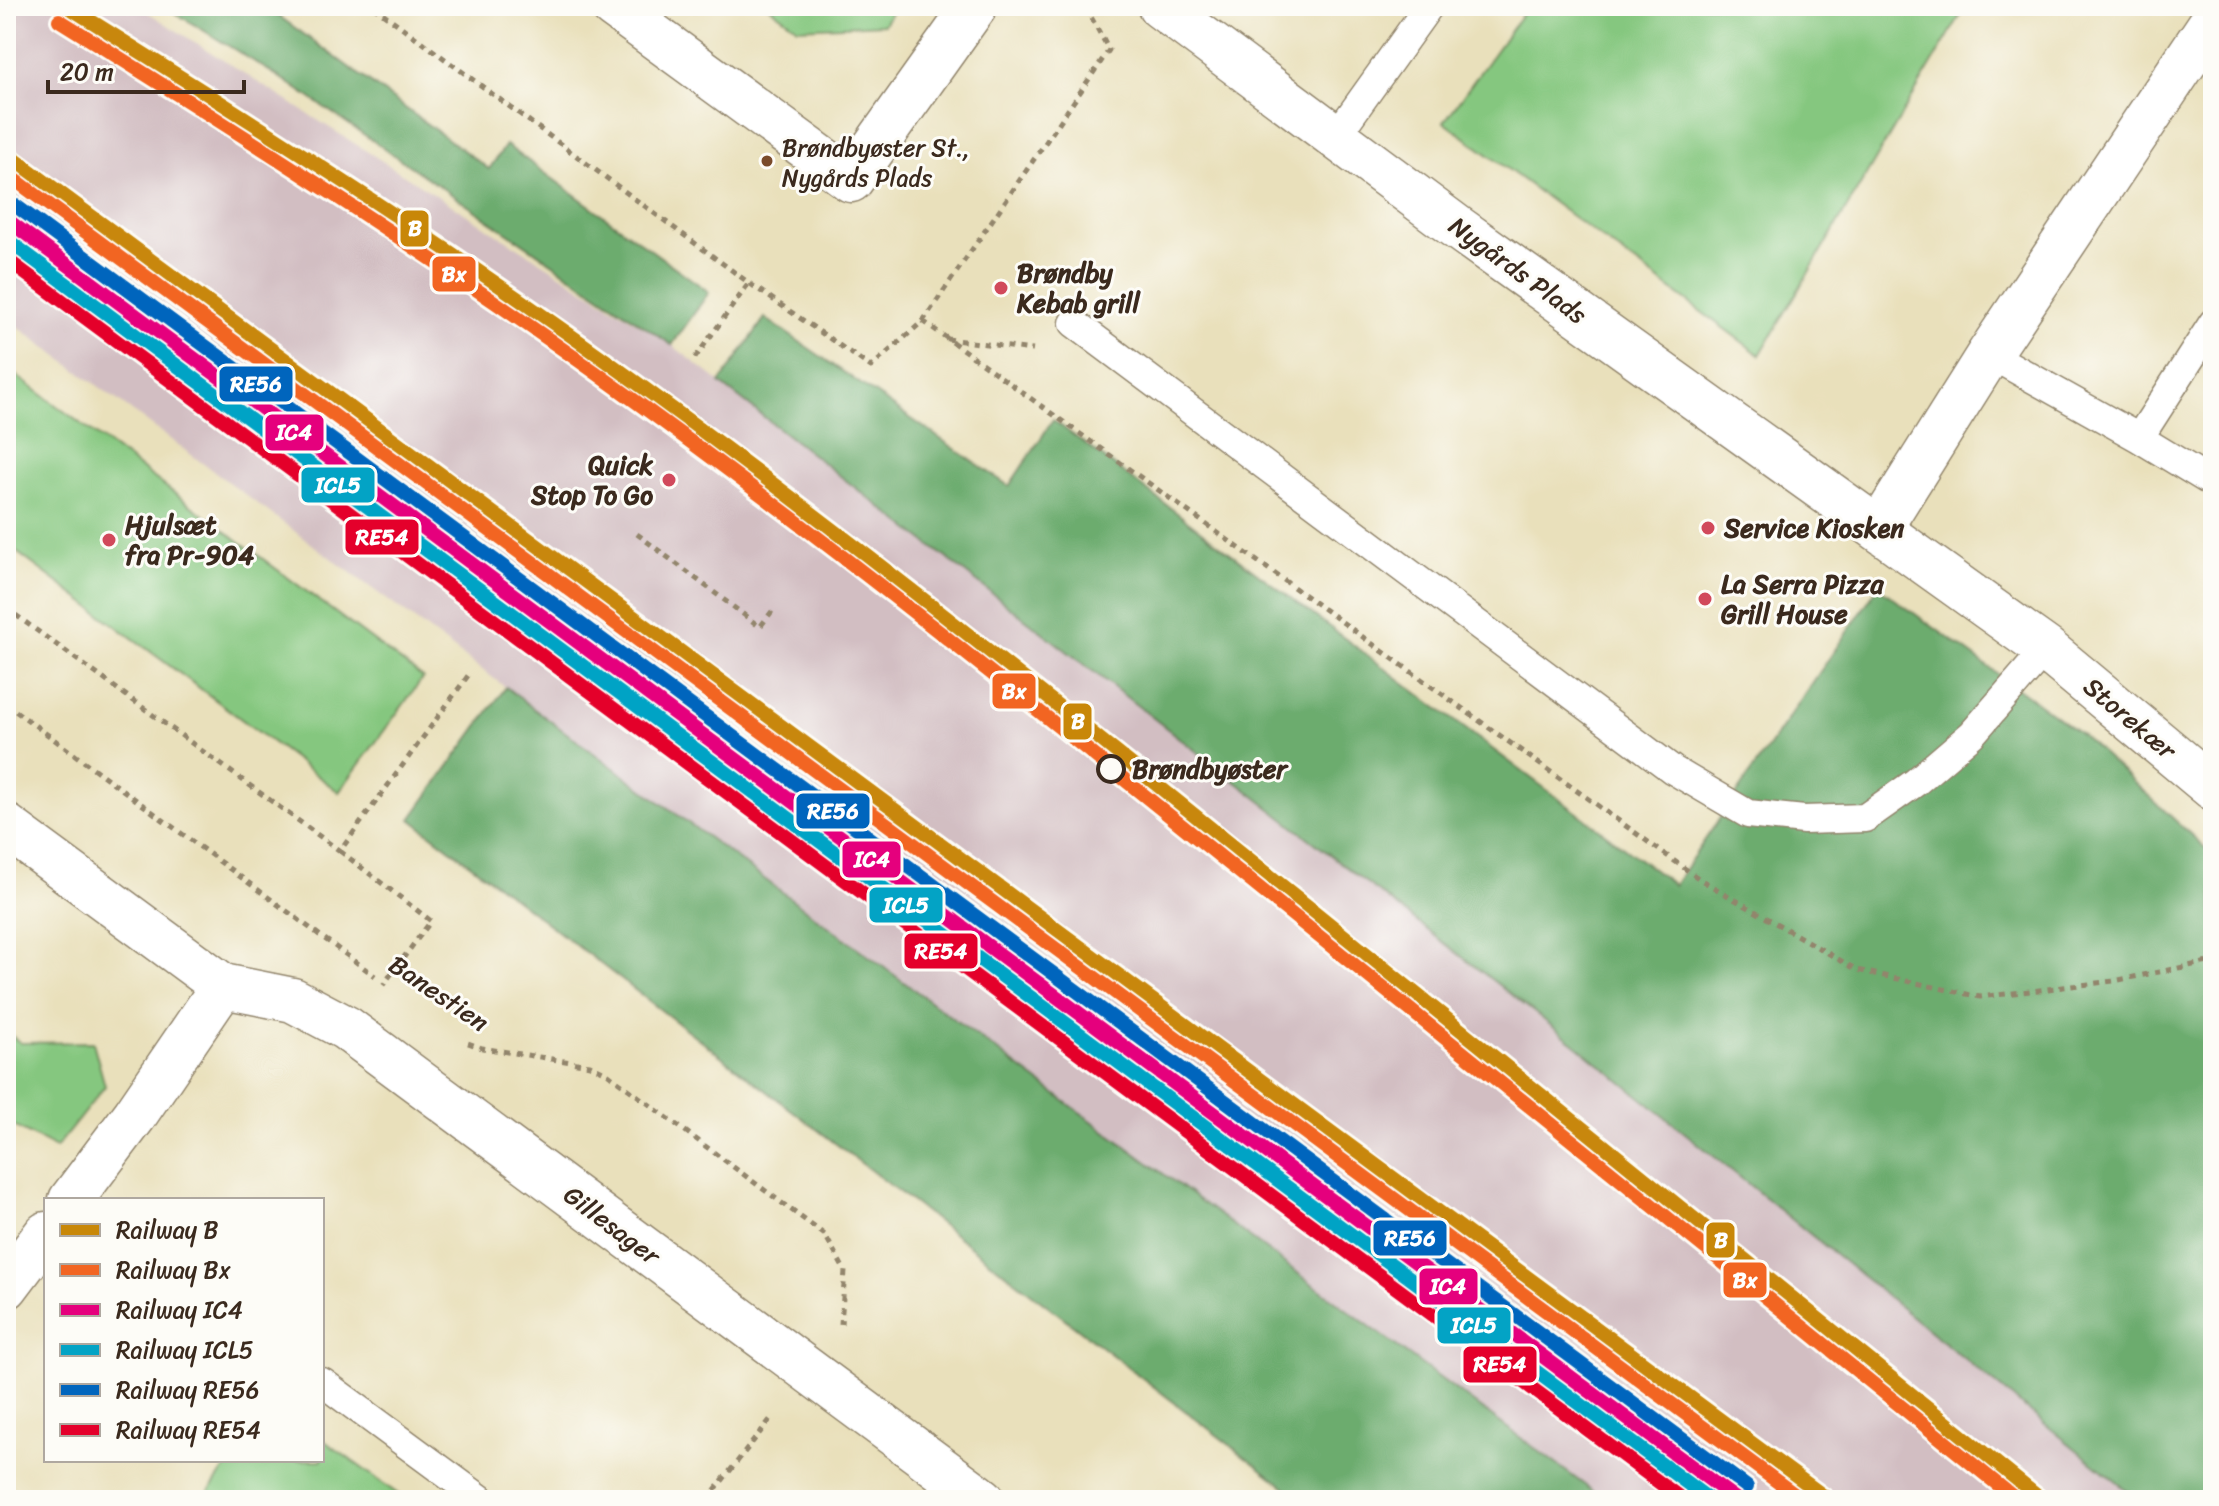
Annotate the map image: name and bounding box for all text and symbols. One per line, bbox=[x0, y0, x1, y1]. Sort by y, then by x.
scale bar bbox=[48, 44, 244, 94]
text: 20 m bbox=[60, 51, 114, 93]
place label: Brøndbyøster St., Nygårds Plads bbox=[782, 127, 970, 199]
marker: Brøndbyøster St., Nygårds Plads bbox=[759, 153, 775, 169]
street label: Nygårds Plads bbox=[1439, 204, 1597, 336]
line badge: B bbox=[399, 209, 430, 248]
text: B bbox=[408, 209, 422, 248]
place label: Brøndby Kebab grill bbox=[1016, 250, 1142, 326]
line badge: Bx bbox=[431, 255, 477, 293]
text: Bx bbox=[441, 255, 467, 294]
marker: Brøndby Kebab grill bbox=[992, 279, 1010, 297]
line badge: RE56 bbox=[218, 365, 294, 403]
text: RE56 bbox=[229, 365, 282, 404]
line badge: IC4 bbox=[264, 413, 325, 452]
text: IC4 bbox=[275, 413, 312, 452]
place label: Quick Stop To Go bbox=[530, 442, 653, 518]
line badge: ICL5 bbox=[300, 466, 376, 504]
text: ICL5 bbox=[314, 466, 362, 505]
marker: Quick Stop To Go bbox=[660, 471, 678, 489]
place label: Hjulsæt fra Pr-904 bbox=[125, 502, 254, 578]
place label: Service Kiosken bbox=[1723, 505, 1905, 551]
line badge: RE54 bbox=[344, 518, 420, 556]
text: RE54 bbox=[355, 518, 409, 557]
marker: Service Kiosken bbox=[1699, 519, 1717, 537]
marker: Hjulsæt fra Pr-904 bbox=[100, 531, 118, 549]
place label: La Serra Pizza Grill House bbox=[1721, 561, 1884, 637]
marker: La Serra Pizza Grill House bbox=[1696, 590, 1714, 608]
street label: Storekær bbox=[2073, 665, 2188, 772]
line badge: Bx bbox=[991, 672, 1037, 710]
text: Bx bbox=[1001, 672, 1027, 711]
line badge: B bbox=[1062, 702, 1093, 741]
text: B bbox=[1071, 702, 1085, 741]
place label: Brøndbyøster bbox=[1132, 746, 1289, 792]
marker: Brøndbyøster bbox=[1097, 755, 1125, 783]
line badge: RE56 bbox=[795, 792, 871, 830]
text: RE56 bbox=[806, 792, 859, 831]
line badge: IC4 bbox=[841, 840, 902, 879]
text: IC4 bbox=[853, 840, 890, 879]
line badge: ICL5 bbox=[868, 886, 944, 924]
text: ICL5 bbox=[882, 886, 930, 925]
line badge: RE54 bbox=[903, 932, 979, 970]
text: RE54 bbox=[914, 932, 968, 971]
street label: Banestien bbox=[379, 942, 499, 1044]
street label: Gillesager bbox=[553, 1173, 672, 1278]
legend bbox=[44, 1198, 324, 1462]
text: Railway B bbox=[116, 1209, 218, 1251]
line badge: RE56 bbox=[1372, 1219, 1448, 1257]
text: RE56 bbox=[1383, 1219, 1436, 1258]
line badge: B bbox=[1705, 1221, 1736, 1259]
text: B bbox=[1714, 1221, 1728, 1260]
text: Railway Bx bbox=[116, 1249, 231, 1291]
line badge: Bx bbox=[1722, 1261, 1768, 1299]
text: Bx bbox=[1732, 1261, 1758, 1300]
line badge: IC4 bbox=[1418, 1267, 1479, 1306]
text: IC4 bbox=[1429, 1267, 1466, 1306]
text: Railway IC4 bbox=[116, 1289, 243, 1331]
line badge: ICL5 bbox=[1436, 1306, 1512, 1345]
text: ICL5 bbox=[1450, 1306, 1498, 1345]
text: Railway ICL5 bbox=[116, 1329, 253, 1371]
line badge: RE54 bbox=[1462, 1345, 1538, 1384]
text: RE54 bbox=[1473, 1345, 1527, 1384]
text: Railway RE56 bbox=[116, 1369, 259, 1411]
text: Railway RE54 bbox=[116, 1409, 261, 1451]

